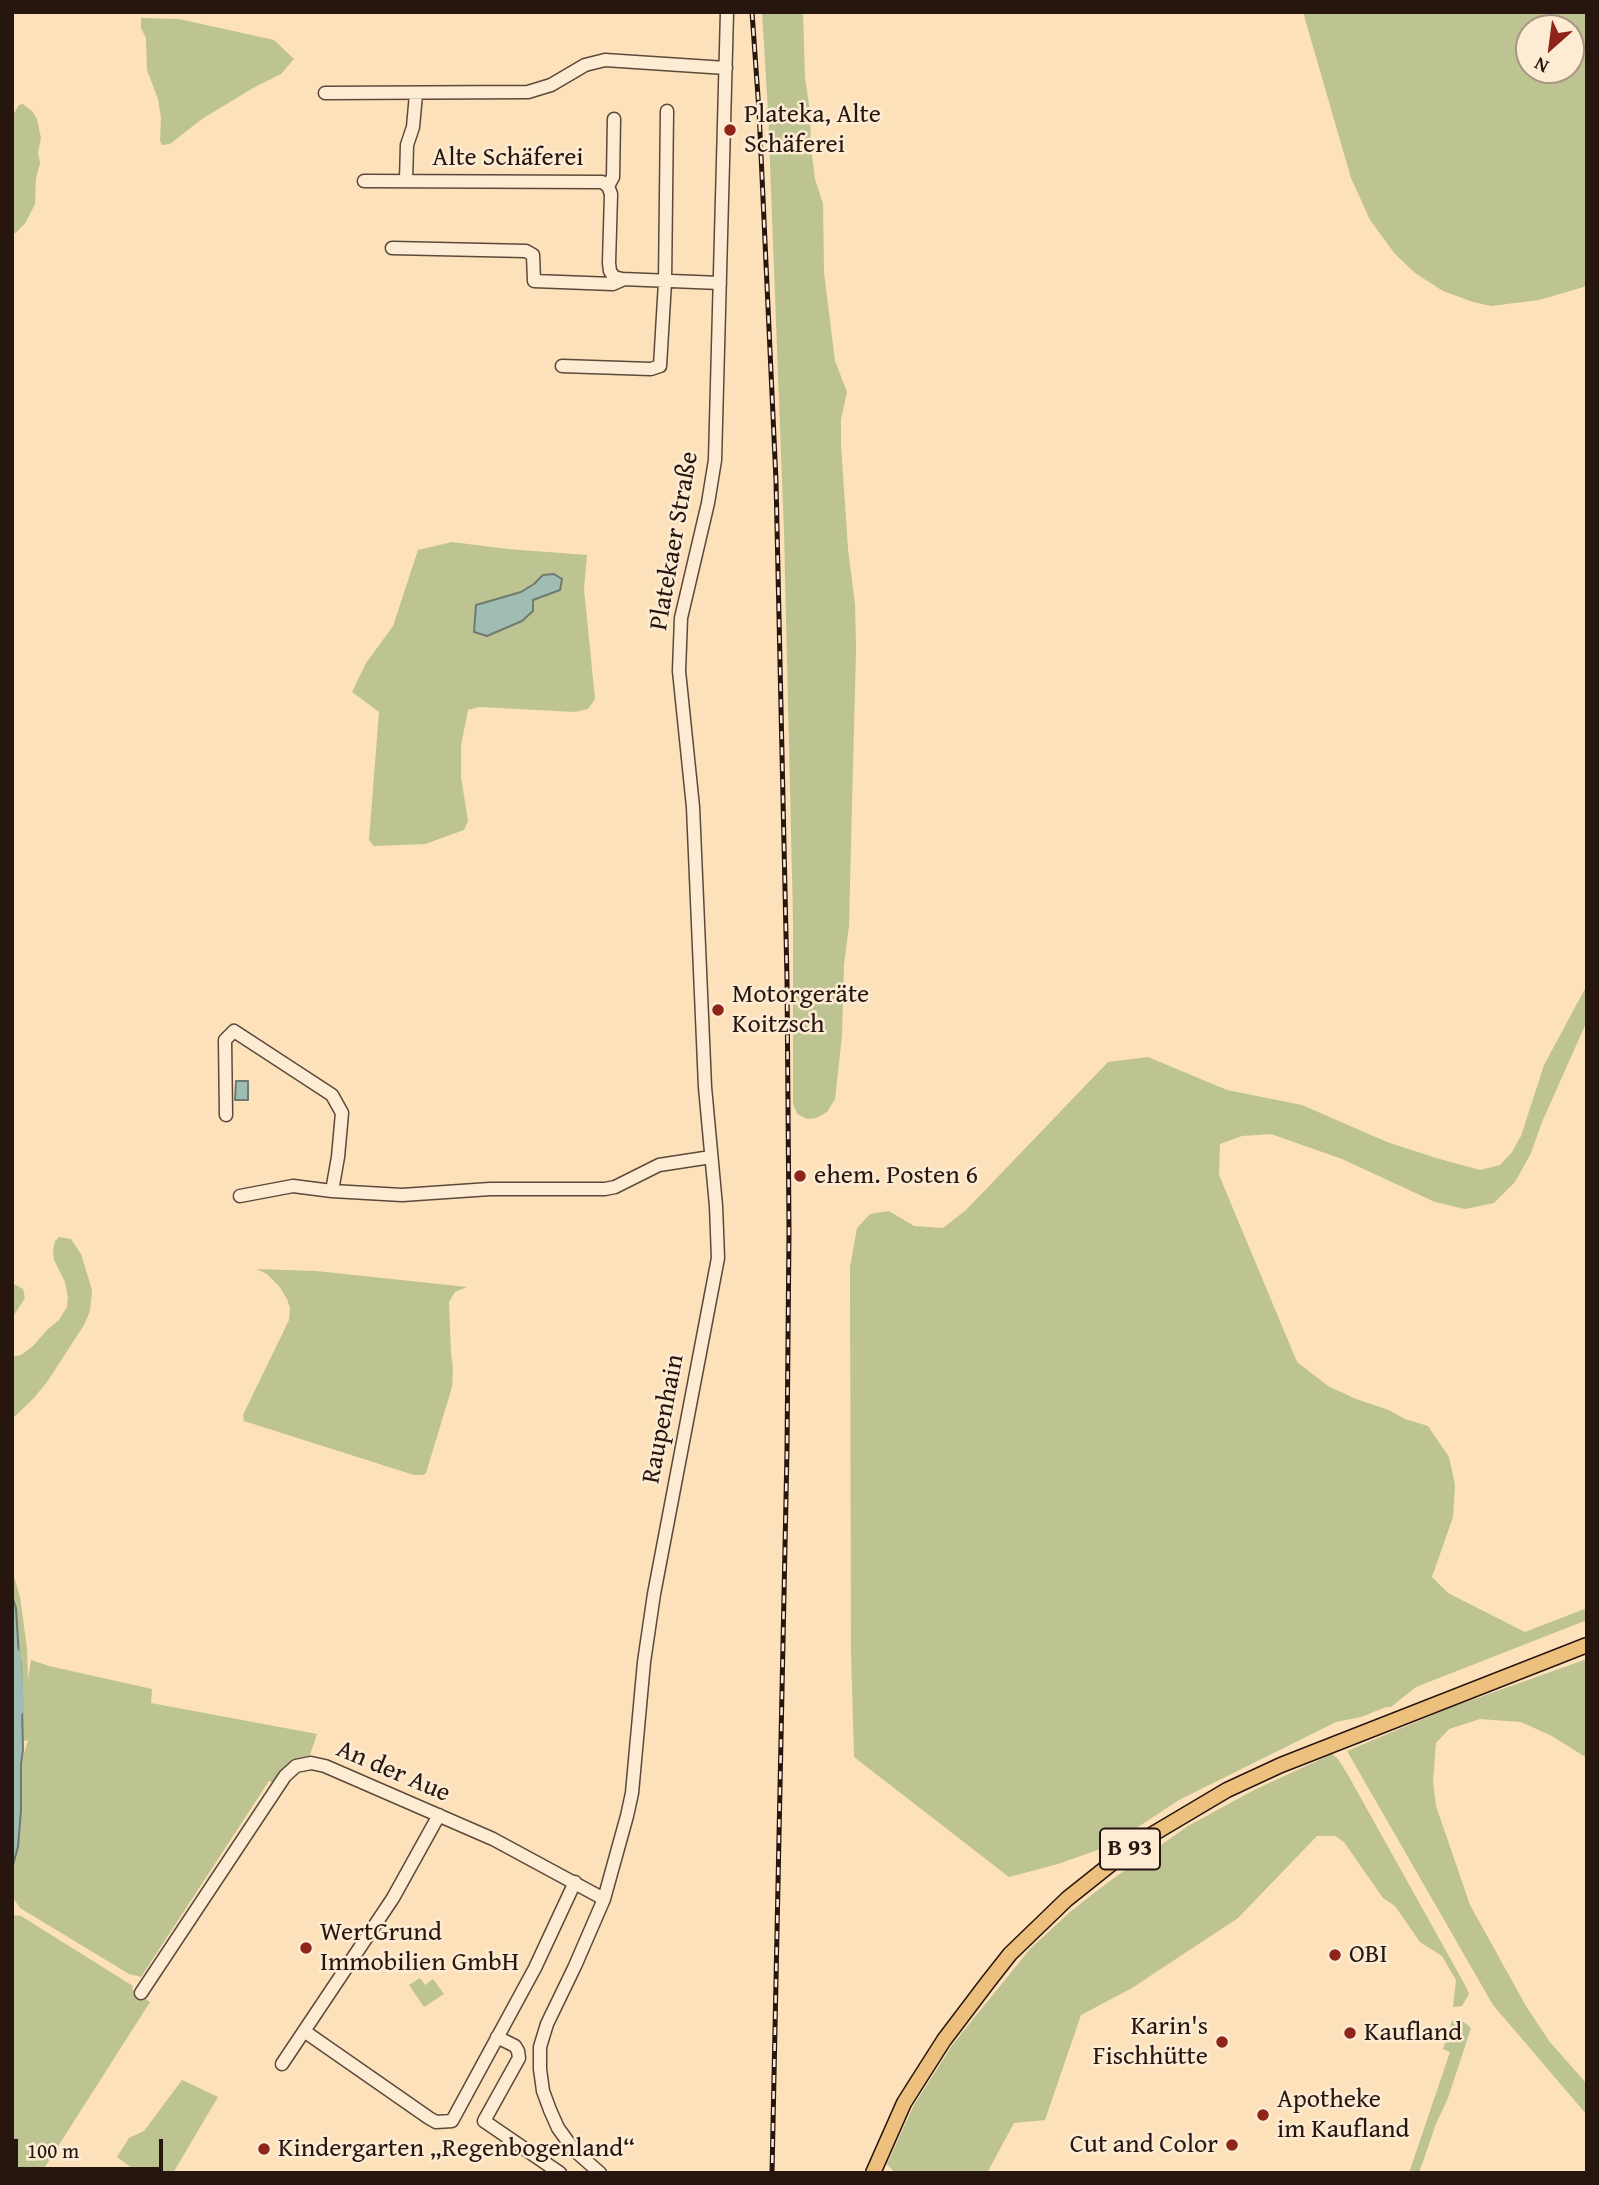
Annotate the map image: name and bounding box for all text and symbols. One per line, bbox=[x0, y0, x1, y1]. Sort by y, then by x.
north arrow bbox=[1515, 14, 1585, 84]
text: N bbox=[1529, 50, 1553, 81]
place label: Plateka, Alte Schäferei bbox=[744, 99, 881, 160]
marker: Plateka, Alte Schäferei bbox=[722, 122, 738, 138]
street label: Alte Schäferei bbox=[432, 142, 584, 174]
street label: Platekaer Straße bbox=[644, 449, 706, 633]
place label: Motorgeräte Koitzsch bbox=[732, 979, 869, 1040]
marker: Motorgeräte Koitzsch bbox=[710, 1002, 726, 1018]
place label: ehem. Posten 6 bbox=[814, 1160, 978, 1192]
marker: ehem. Posten 6 bbox=[792, 1168, 808, 1184]
street label: Raupenhain bbox=[636, 1352, 692, 1486]
street label: An der Aue bbox=[331, 1734, 455, 1810]
road number: B 93 bbox=[1100, 1828, 1160, 1870]
place label: WertGrund Immobilien GmbH bbox=[320, 1917, 519, 1979]
place label: OBI bbox=[1349, 1939, 1388, 1971]
marker: WertGrund Immobilien GmbH bbox=[298, 1940, 314, 1956]
marker: OBI bbox=[1327, 1947, 1343, 1963]
place label: Karin's Fischhütte bbox=[1093, 2011, 1208, 2072]
place label: Kaufland bbox=[1364, 2017, 1462, 2049]
marker: Kaufland bbox=[1342, 2025, 1358, 2041]
marker: Karin's Fischhütte bbox=[1214, 2034, 1230, 2050]
place label: Apotheke im Kaufland bbox=[1277, 2084, 1409, 2146]
marker: Apotheke im Kaufland bbox=[1255, 2107, 1271, 2123]
scale bar bbox=[18, 2126, 166, 2170]
place label: Cut and Color bbox=[1070, 2129, 1218, 2161]
place label: Kindergarten „Regenbogenland“ bbox=[278, 2133, 635, 2165]
text: 100 m bbox=[27, 2135, 79, 2166]
marker: Cut and Color bbox=[1224, 2137, 1240, 2153]
marker: Kindergarten „Regenbogenland“ bbox=[256, 2141, 272, 2157]

